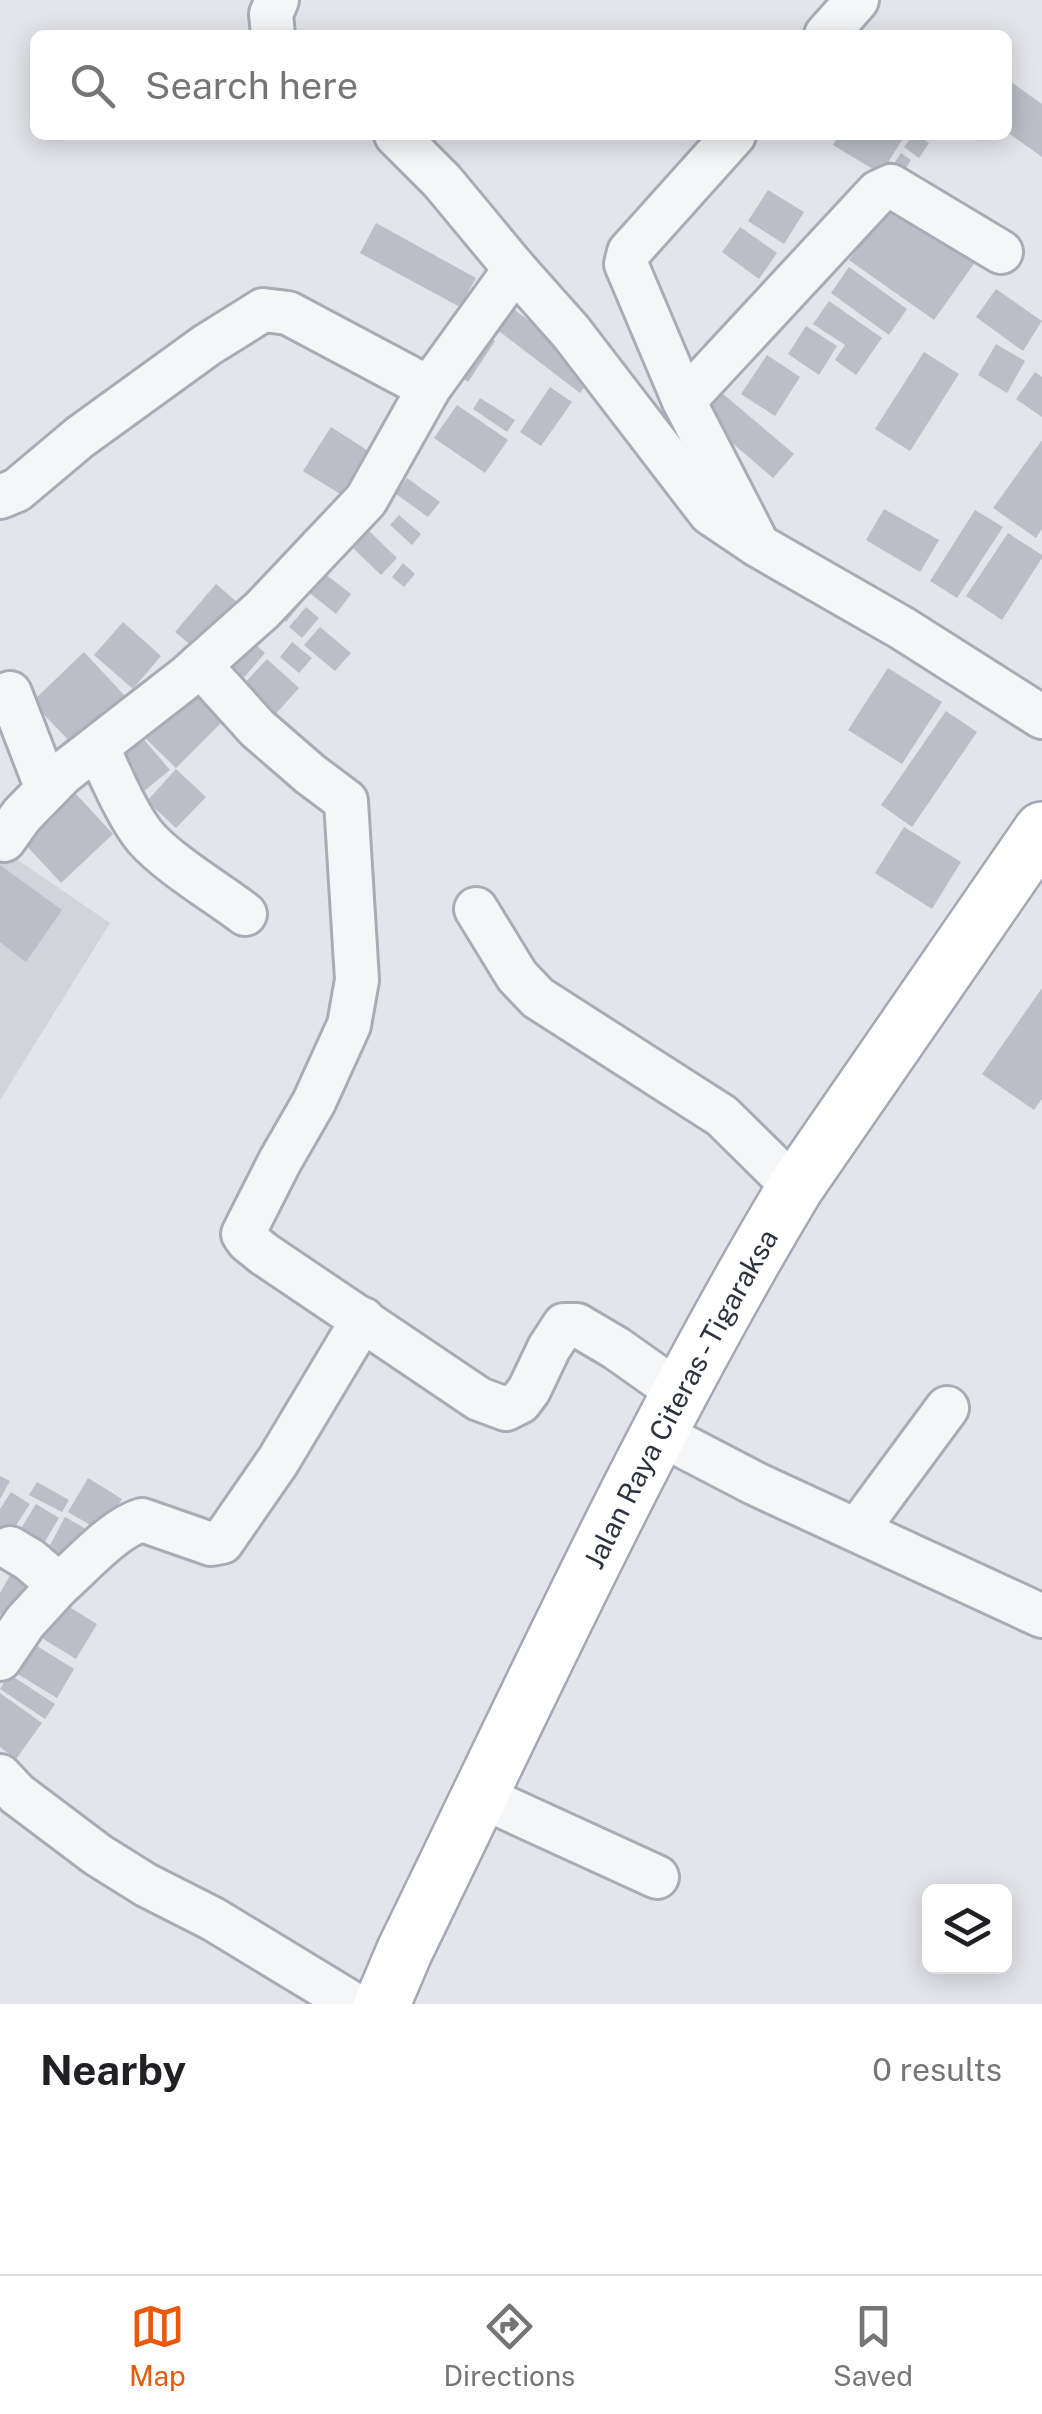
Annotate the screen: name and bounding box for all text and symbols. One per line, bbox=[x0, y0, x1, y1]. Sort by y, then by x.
search box bbox=[30, 30, 1012, 140]
icon: search bbox=[65, 58, 120, 113]
text: Search here bbox=[145, 63, 358, 108]
street label: Jalan Raya Citeras - Tigaraksa bbox=[576, 1223, 784, 1574]
map controls bbox=[922, 1884, 1012, 1974]
button: layers bbox=[922, 1884, 1012, 1974]
text: Nearby bbox=[40, 2045, 186, 2094]
text: 0 results bbox=[872, 2051, 1002, 2088]
tab: Map bbox=[129, 2299, 186, 2392]
tab: Directions bbox=[444, 2299, 575, 2392]
tab: Saved bbox=[833, 2299, 913, 2392]

